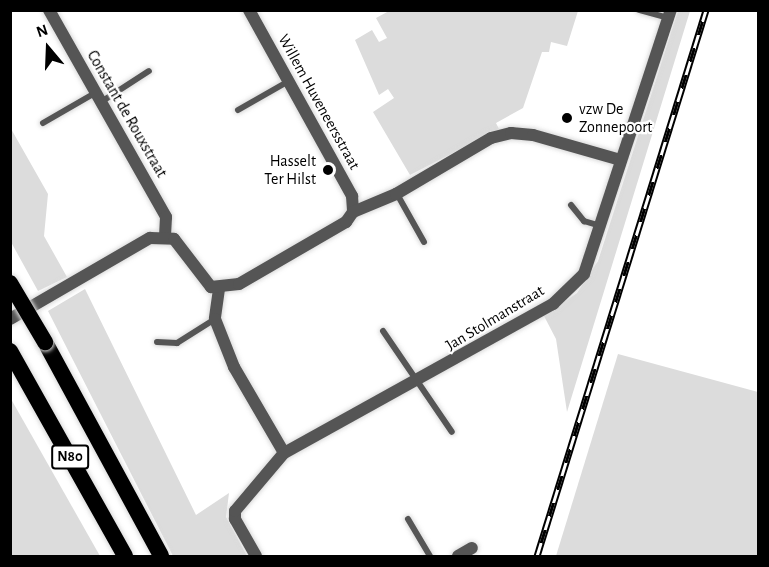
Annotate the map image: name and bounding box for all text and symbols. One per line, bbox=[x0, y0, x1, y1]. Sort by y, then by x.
north arrow bbox=[18, 18, 78, 78]
text: N bbox=[34, 22, 50, 40]
street label: Willem Huveneersstraat bbox=[274, 31, 364, 173]
street label: Constant de Rouxstraat bbox=[83, 47, 171, 181]
place label: vzw De Zonnepoort bbox=[579, 99, 652, 137]
marker: vzw De Zonnepoort bbox=[560, 111, 574, 125]
place label: Hasselt Ter Hilst bbox=[264, 151, 316, 189]
marker: Hasselt Ter Hilst bbox=[321, 163, 335, 177]
street label: Jan Stolmanstraat bbox=[442, 281, 548, 355]
road number: N80 bbox=[50, 445, 90, 469]

